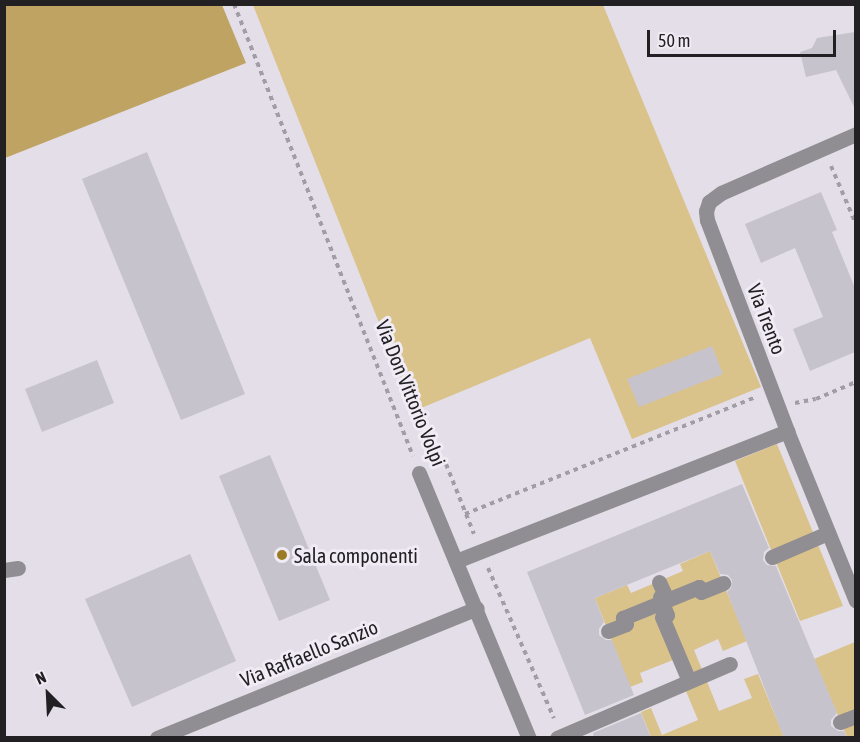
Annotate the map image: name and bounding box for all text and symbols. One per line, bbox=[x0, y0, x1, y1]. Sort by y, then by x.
scale bar bbox=[650, 18, 839, 56]
text: 50 m bbox=[658, 30, 690, 51]
street label: Via Trento bbox=[743, 280, 791, 358]
street label: Via Don Vittorio Volpi bbox=[371, 317, 451, 469]
place label: Sala componenti bbox=[294, 543, 418, 567]
marker: Sala componenti bbox=[275, 548, 289, 562]
street label: Via Raffaello Sanzio bbox=[237, 615, 381, 691]
north arrow bbox=[18, 664, 78, 724]
text: N bbox=[33, 667, 49, 688]

